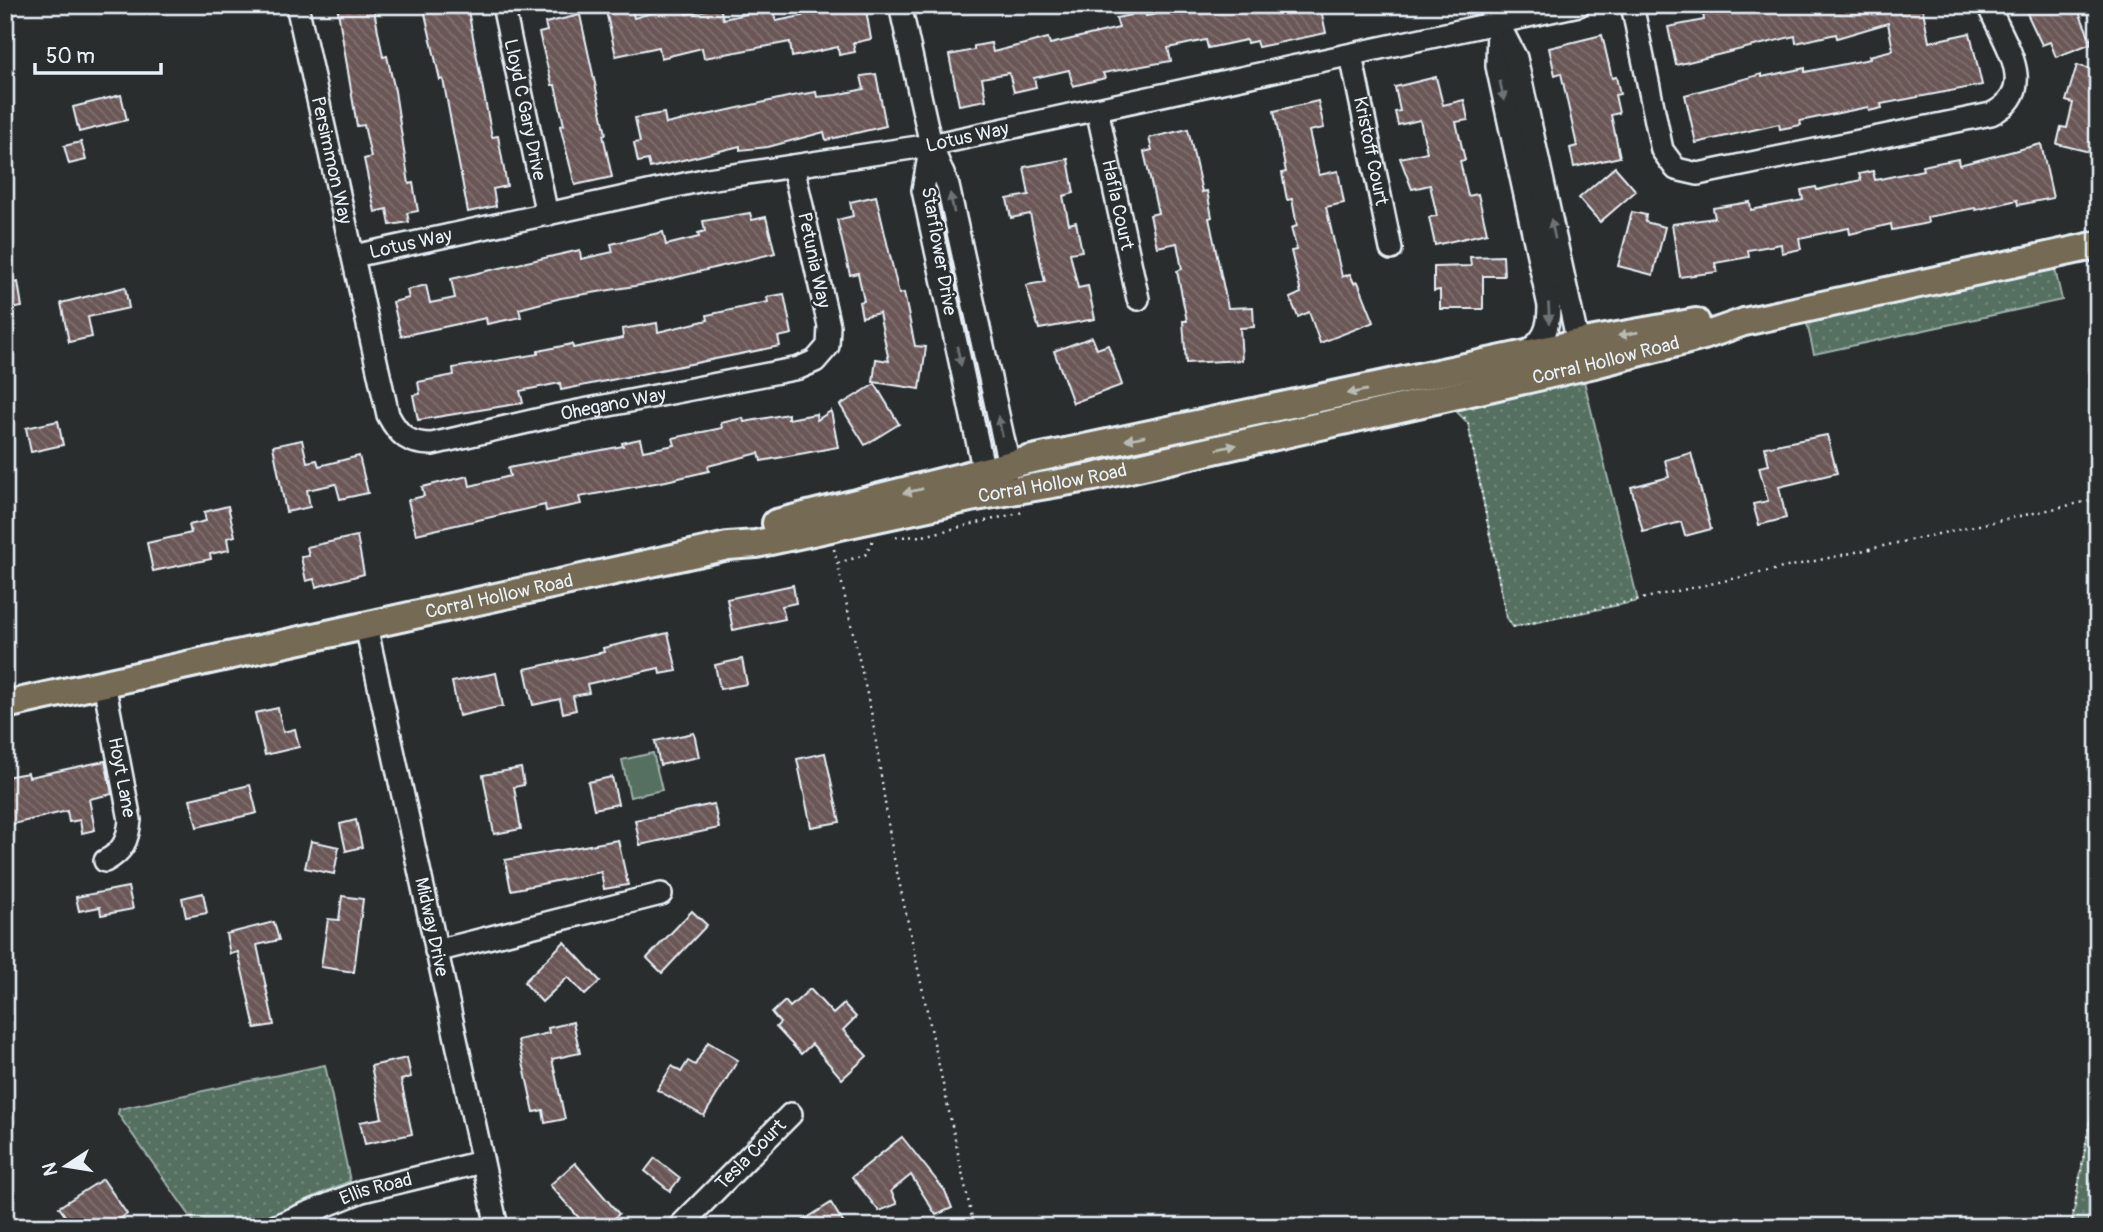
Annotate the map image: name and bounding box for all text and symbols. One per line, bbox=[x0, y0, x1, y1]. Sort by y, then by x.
scale bar bbox=[35, 32, 161, 76]
street label: Lloyd C Gary Drive bbox=[498, 37, 552, 183]
text: 50 m bbox=[46, 43, 95, 70]
one-way arrow bbox=[1497, 80, 1508, 102]
street label: Persimmon Way bbox=[306, 94, 357, 226]
street label: Kristoff Court bbox=[1348, 94, 1394, 208]
street label: Lotus Way bbox=[924, 117, 1011, 158]
street label: Hafla Court bbox=[1096, 157, 1139, 253]
street label: Starflower Drive bbox=[916, 185, 962, 318]
one-way arrow bbox=[947, 192, 958, 214]
street label: Petunia Way bbox=[792, 210, 836, 310]
one-way arrow bbox=[1547, 218, 1558, 240]
street label: Lotus Way bbox=[367, 223, 454, 264]
one-way arrow bbox=[1543, 303, 1554, 325]
one-way arrow bbox=[1617, 329, 1639, 340]
street label: Corral Hollow Road bbox=[1530, 331, 1682, 390]
one-way arrow bbox=[953, 345, 964, 367]
street label: Ohegano Way bbox=[559, 382, 668, 426]
one-way arrow bbox=[1346, 386, 1368, 397]
one-way arrow bbox=[995, 415, 1006, 437]
one-way arrow bbox=[1124, 433, 1146, 444]
one-way arrow bbox=[1216, 441, 1238, 452]
street label: Corral Hollow Road bbox=[976, 458, 1129, 508]
one-way arrow bbox=[902, 485, 924, 496]
street label: Corral Hollow Road bbox=[423, 568, 575, 624]
street label: Hoyt Lane bbox=[103, 735, 141, 820]
street label: Midway Drive bbox=[409, 875, 454, 979]
street label: Tesla Court bbox=[710, 1114, 791, 1195]
north arrow bbox=[32, 1130, 102, 1200]
text: N bbox=[37, 1160, 63, 1178]
street label: Ellis Road bbox=[336, 1167, 415, 1211]

